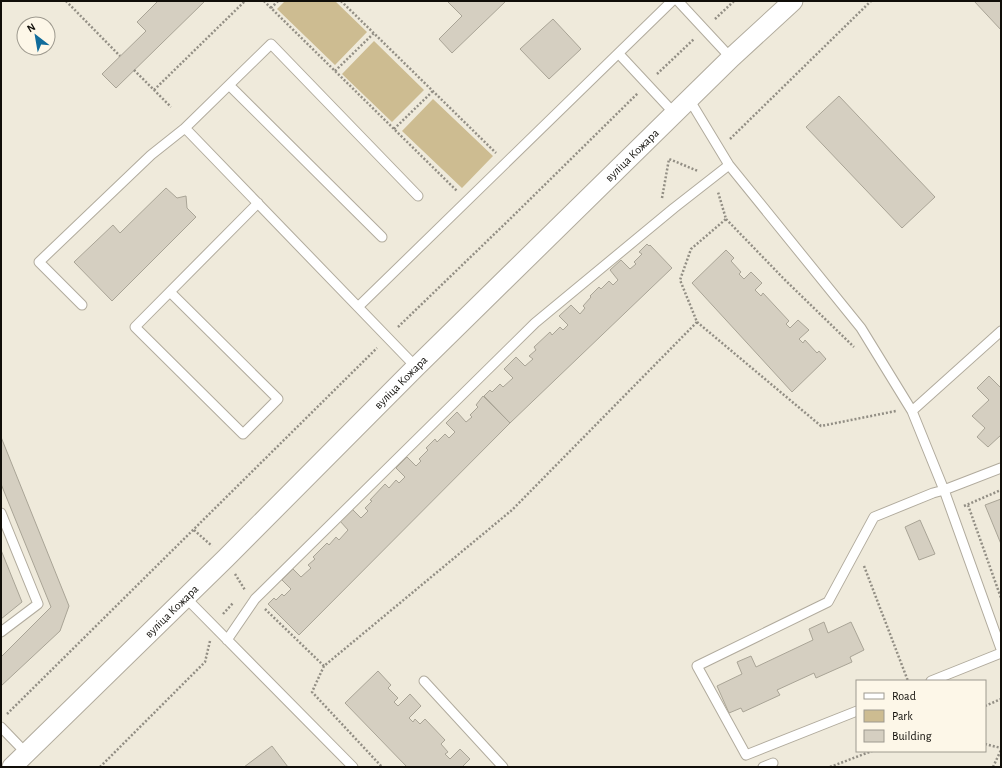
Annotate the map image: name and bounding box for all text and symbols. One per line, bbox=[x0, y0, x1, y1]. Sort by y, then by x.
north arrow bbox=[16, 16, 56, 56]
text: N bbox=[25, 21, 37, 35]
street label: вуліца Кожара bbox=[603, 126, 661, 184]
street label: вуліца Кожара bbox=[372, 353, 430, 411]
street label: вуліца Кожара bbox=[142, 582, 201, 640]
legend bbox=[856, 680, 986, 752]
text: Road bbox=[892, 690, 916, 702]
text: Park bbox=[892, 710, 913, 722]
text: Building bbox=[892, 730, 932, 742]

